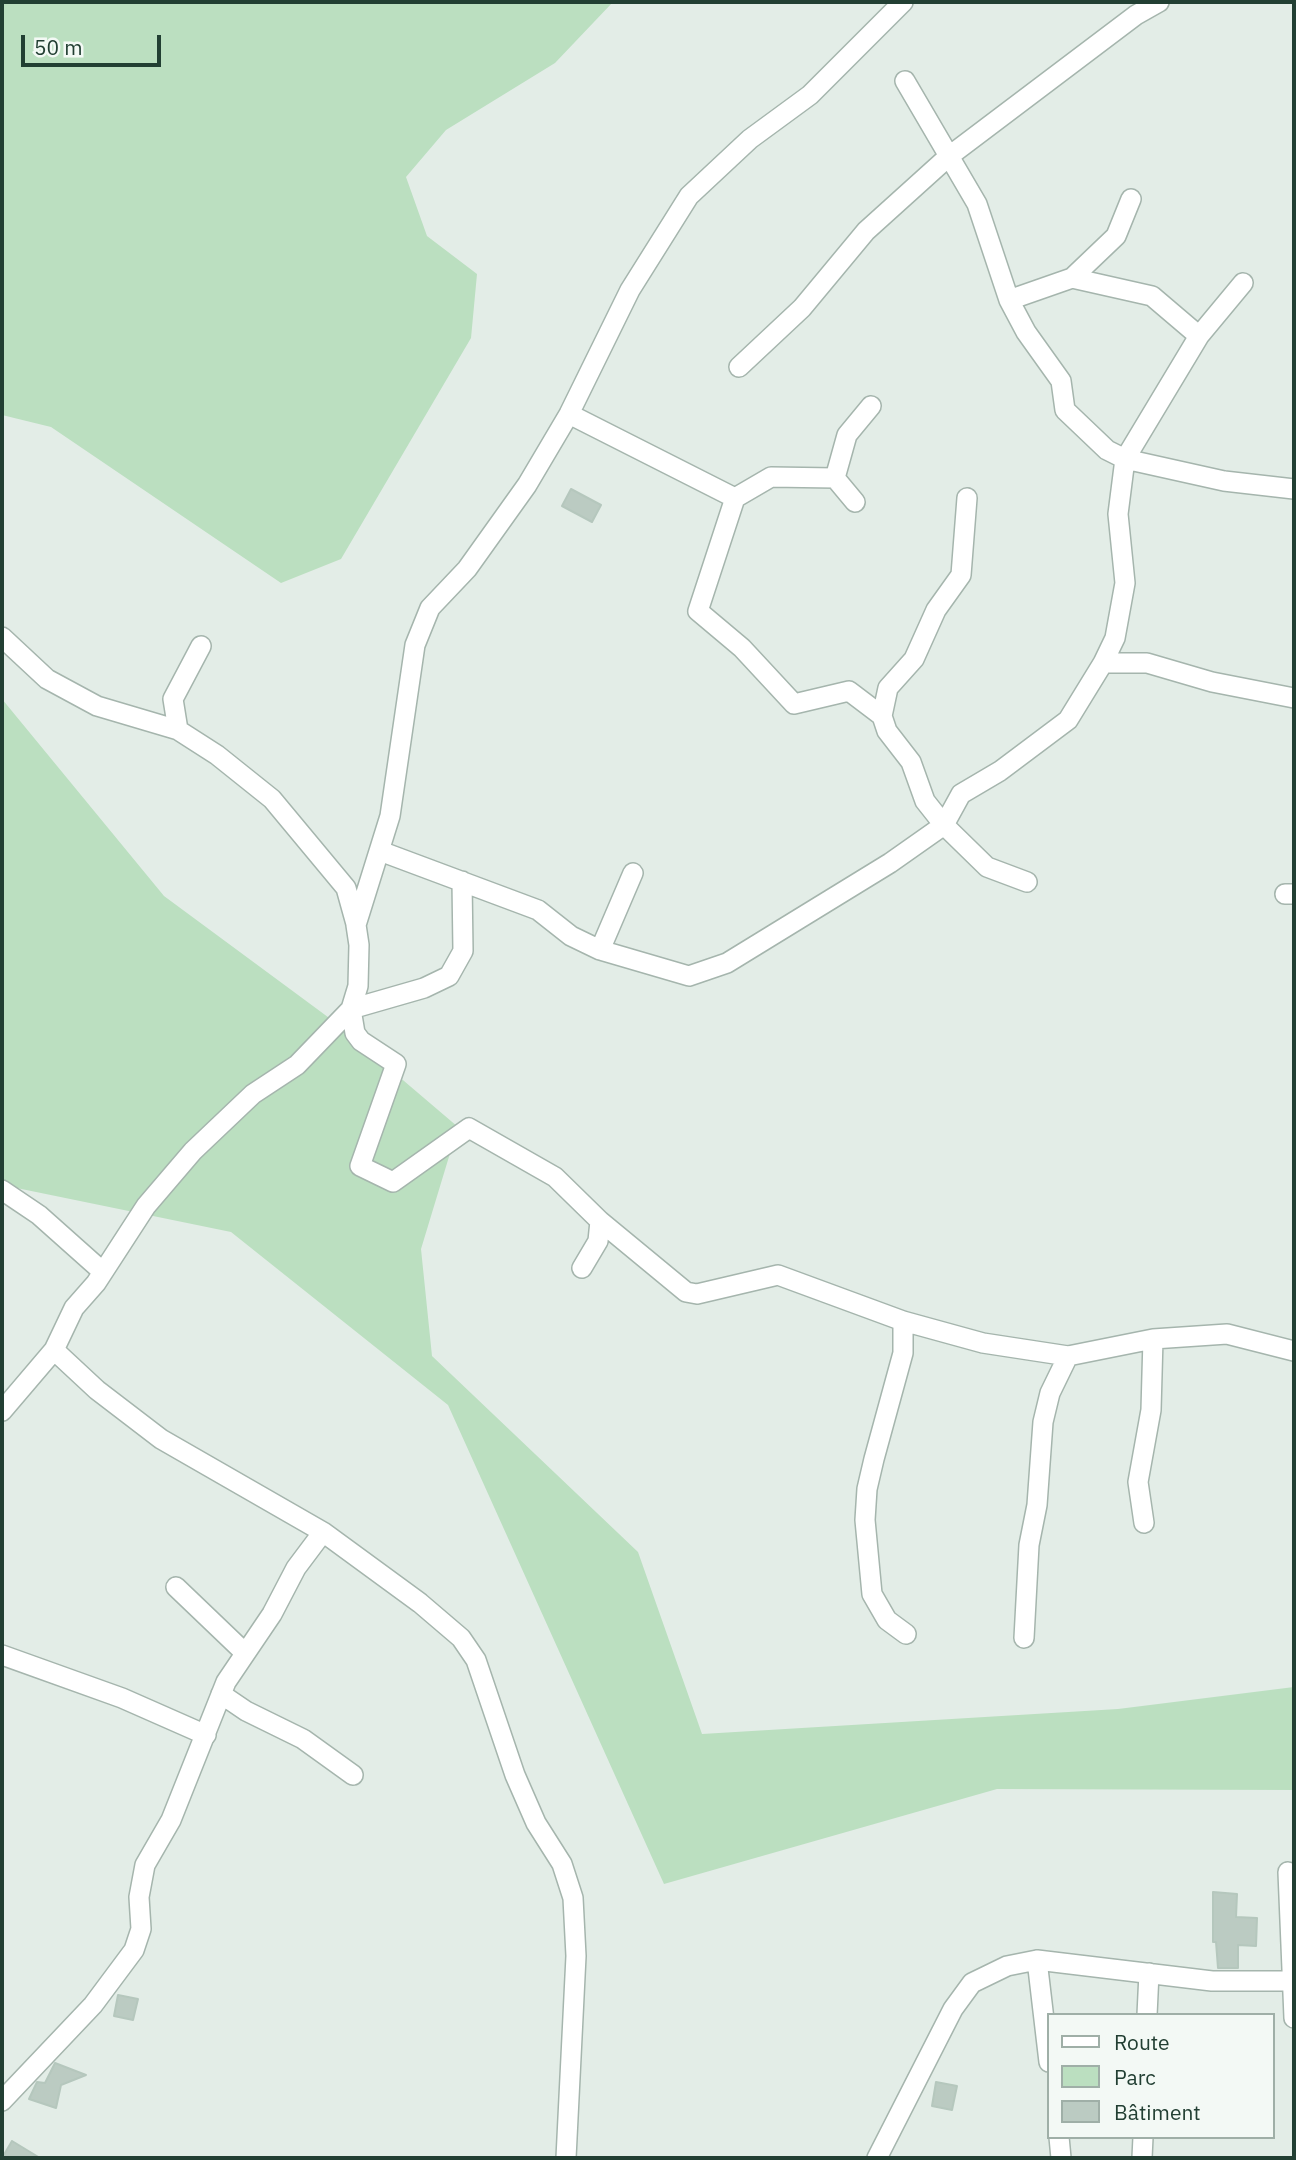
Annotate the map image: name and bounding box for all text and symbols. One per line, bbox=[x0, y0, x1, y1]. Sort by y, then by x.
scale bar bbox=[24, 21, 164, 65]
text: 50 m bbox=[34, 33, 83, 61]
legend bbox=[1048, 2013, 1275, 2139]
text: Route bbox=[1114, 2028, 1170, 2056]
text: Parc bbox=[1114, 2063, 1156, 2091]
text: Bâtiment bbox=[1114, 2098, 1201, 2126]

